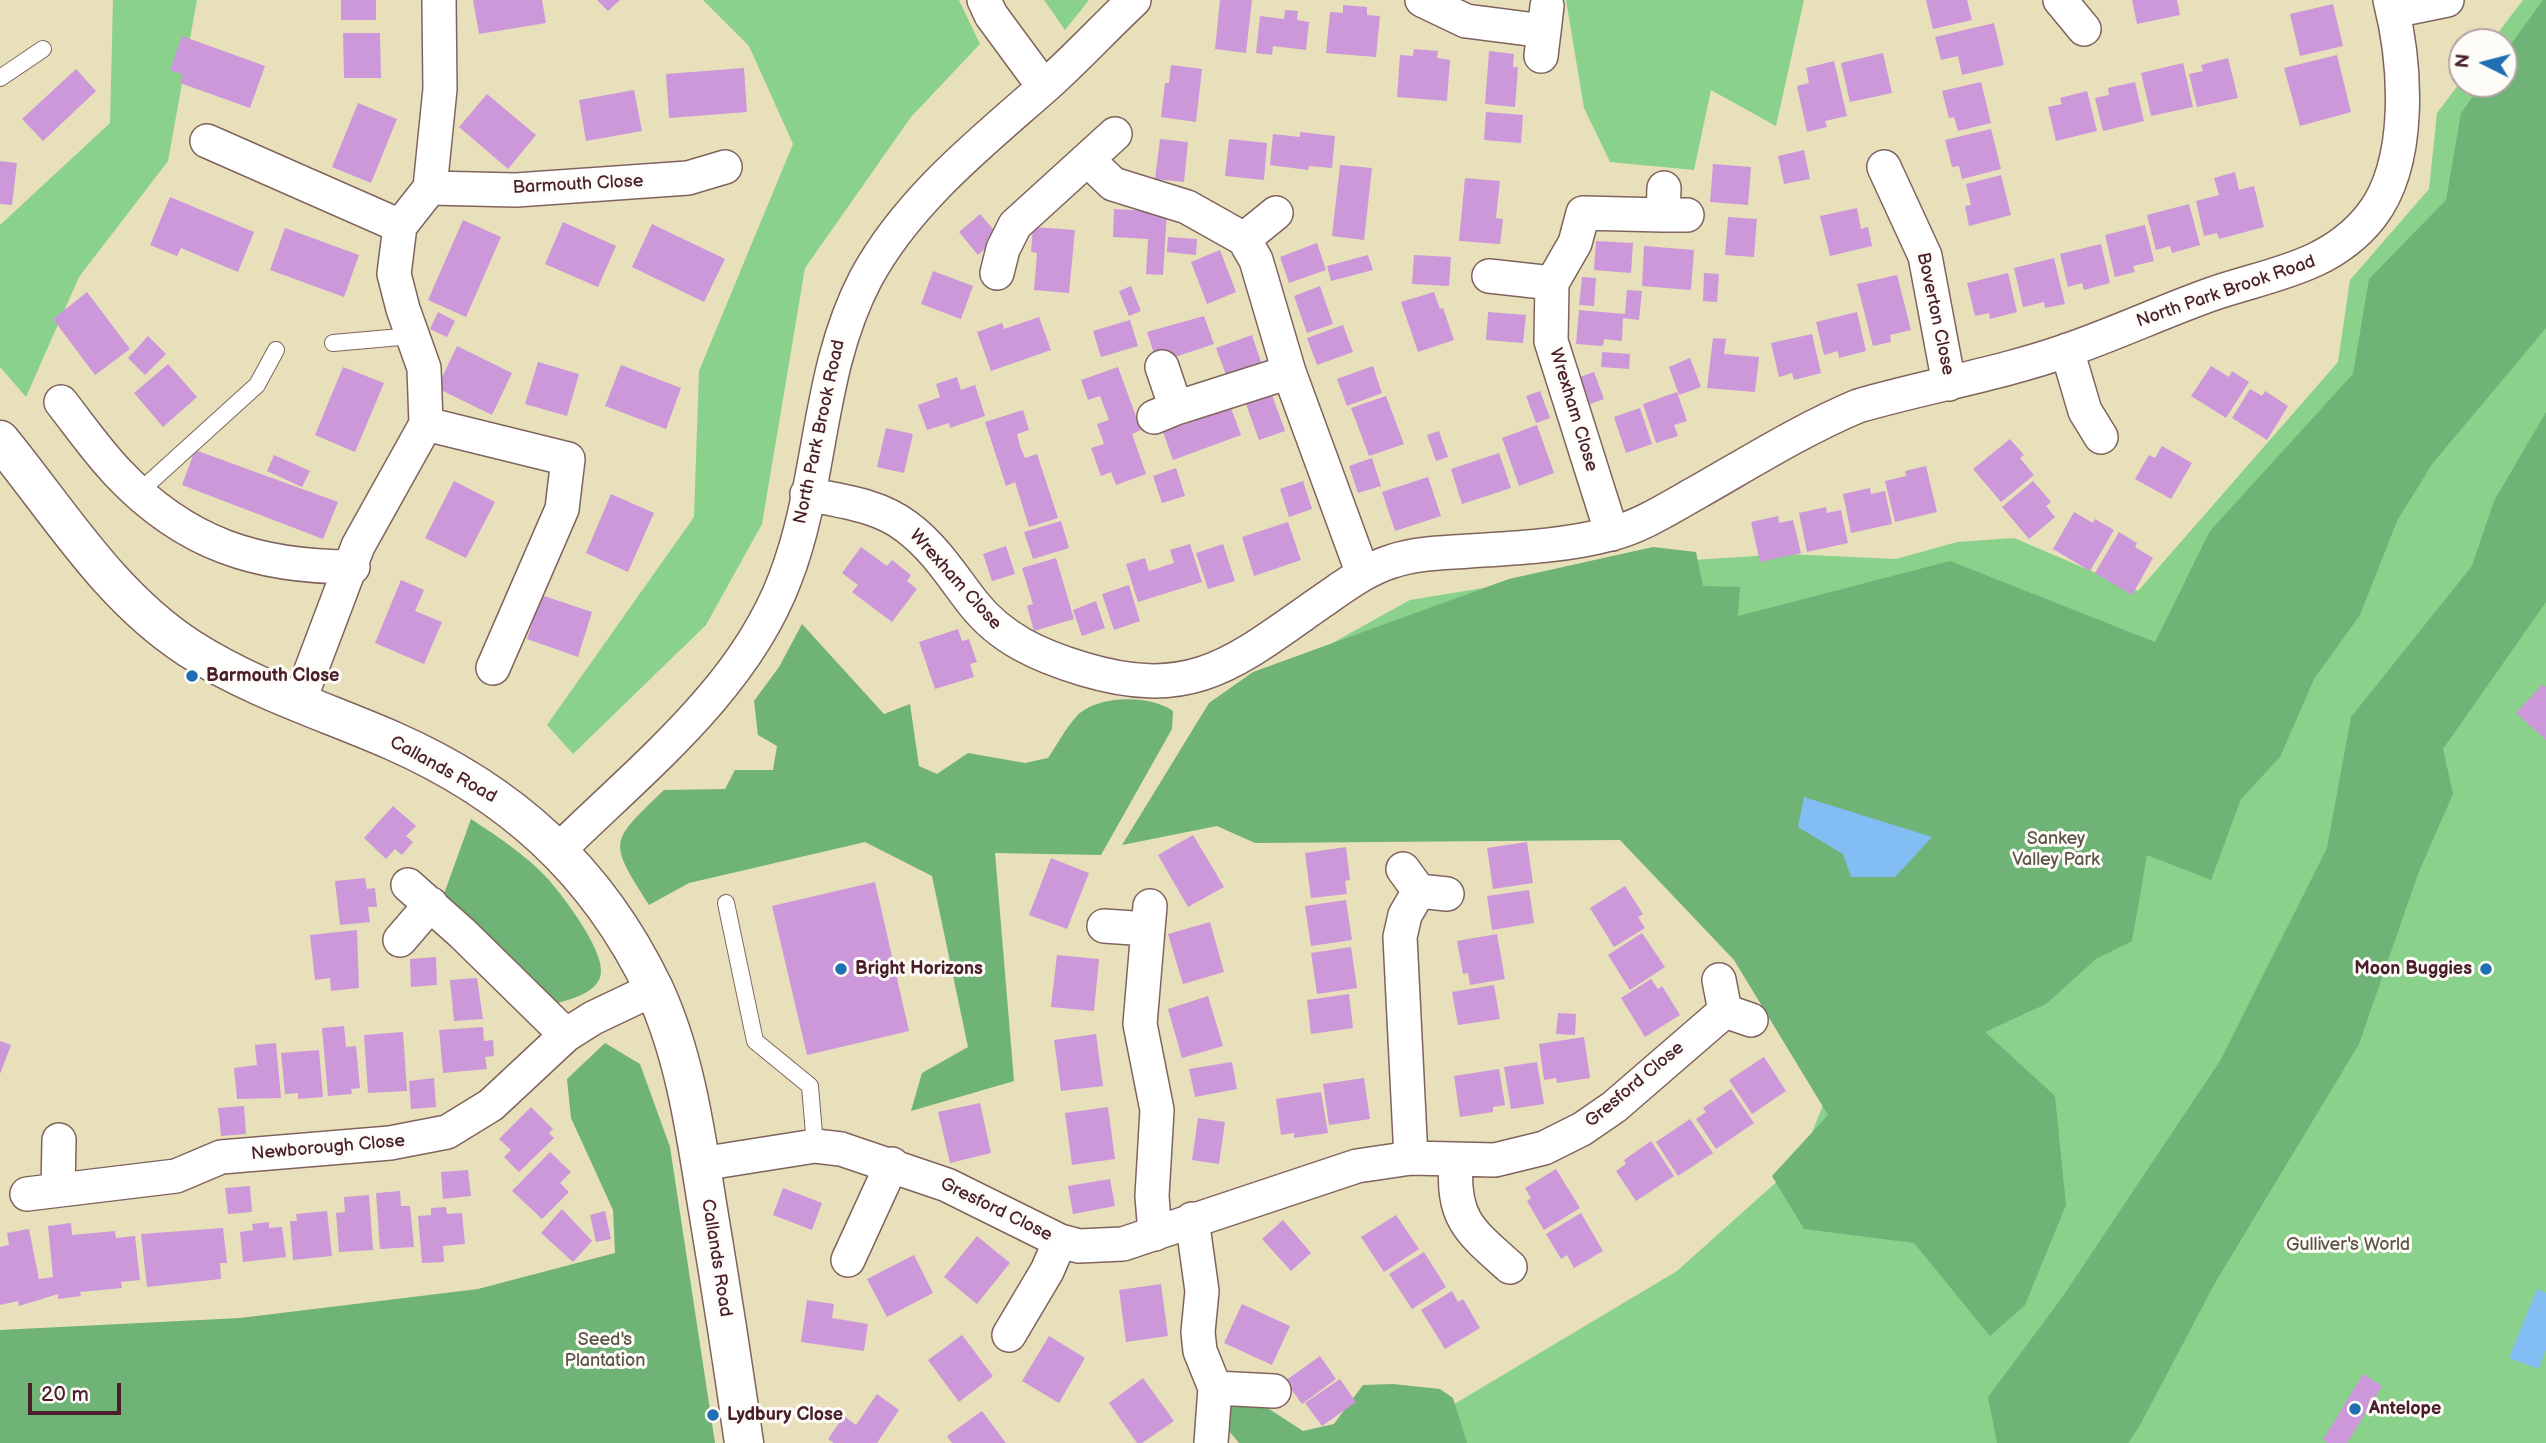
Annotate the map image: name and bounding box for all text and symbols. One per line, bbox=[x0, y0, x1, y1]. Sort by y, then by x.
north arrow bbox=[2448, 28, 2518, 98]
text: N bbox=[2451, 53, 2476, 69]
street label: Barmouth Close bbox=[512, 171, 644, 199]
street label: Boverton Close bbox=[1911, 251, 1959, 377]
street label: North Park Brook Road bbox=[2134, 251, 2318, 333]
street label: North Park Brook Road bbox=[790, 338, 850, 526]
street label: Wrexham Close bbox=[1544, 346, 1602, 474]
street label: Wrexham Close bbox=[904, 525, 1006, 635]
place label: Barmouth Close bbox=[206, 665, 339, 687]
marker: Barmouth Close bbox=[184, 668, 200, 684]
street label: Callands Road bbox=[386, 732, 500, 808]
park label: Sankey Valley Park bbox=[2012, 828, 2100, 870]
place label: Bright Horizons bbox=[855, 958, 983, 980]
place label: Moon Buggies bbox=[2354, 958, 2472, 980]
marker: Bright Horizons bbox=[833, 961, 849, 977]
marker: Moon Buggies bbox=[2478, 961, 2494, 977]
street label: Gresford Close bbox=[1581, 1037, 1689, 1133]
street label: Newborough Close bbox=[250, 1131, 406, 1165]
street label: Gresford Close bbox=[936, 1174, 1056, 1246]
street label: Callands Road bbox=[696, 1198, 736, 1318]
park label: Gulliver's World bbox=[2286, 1234, 2410, 1256]
park label: Seed's Plantation bbox=[565, 1329, 645, 1372]
scale bar bbox=[32, 1370, 124, 1414]
text: 20 m bbox=[41, 1382, 89, 1407]
place label: Antelope bbox=[2369, 1398, 2441, 1420]
marker: Antelope bbox=[2347, 1401, 2363, 1417]
place label: Lydbury Close bbox=[727, 1404, 843, 1426]
marker: Lydbury Close bbox=[705, 1407, 721, 1423]

